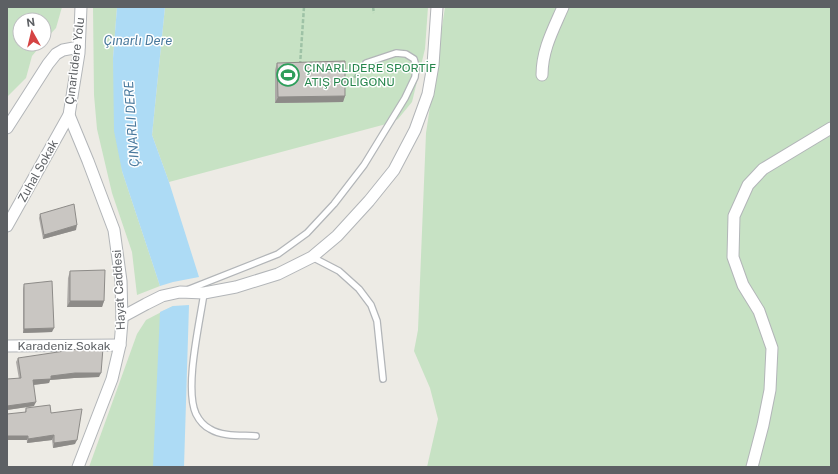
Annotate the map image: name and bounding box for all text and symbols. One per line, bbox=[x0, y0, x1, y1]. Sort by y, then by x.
north arrow bbox=[12, 12, 52, 52]
text: N bbox=[26, 16, 36, 29]
street label: Çınarlıdere Yolu bbox=[63, 17, 87, 105]
water label: Çınarlı Dere bbox=[104, 33, 172, 48]
place label: ÇINARLIDERE SPORTİF ATIŞ POLİGONU bbox=[304, 61, 436, 89]
sports icon: ÇINARLIDERE SPORTİF ATIŞ POLİGONU bbox=[275, 62, 301, 88]
water label: ÇINARLI DERE bbox=[121, 80, 142, 167]
street label: Zuhal Sokak bbox=[15, 137, 61, 205]
street label: Hayat Caddesi bbox=[110, 249, 128, 331]
street label: Karadeniz Sokak bbox=[17, 339, 111, 353]

